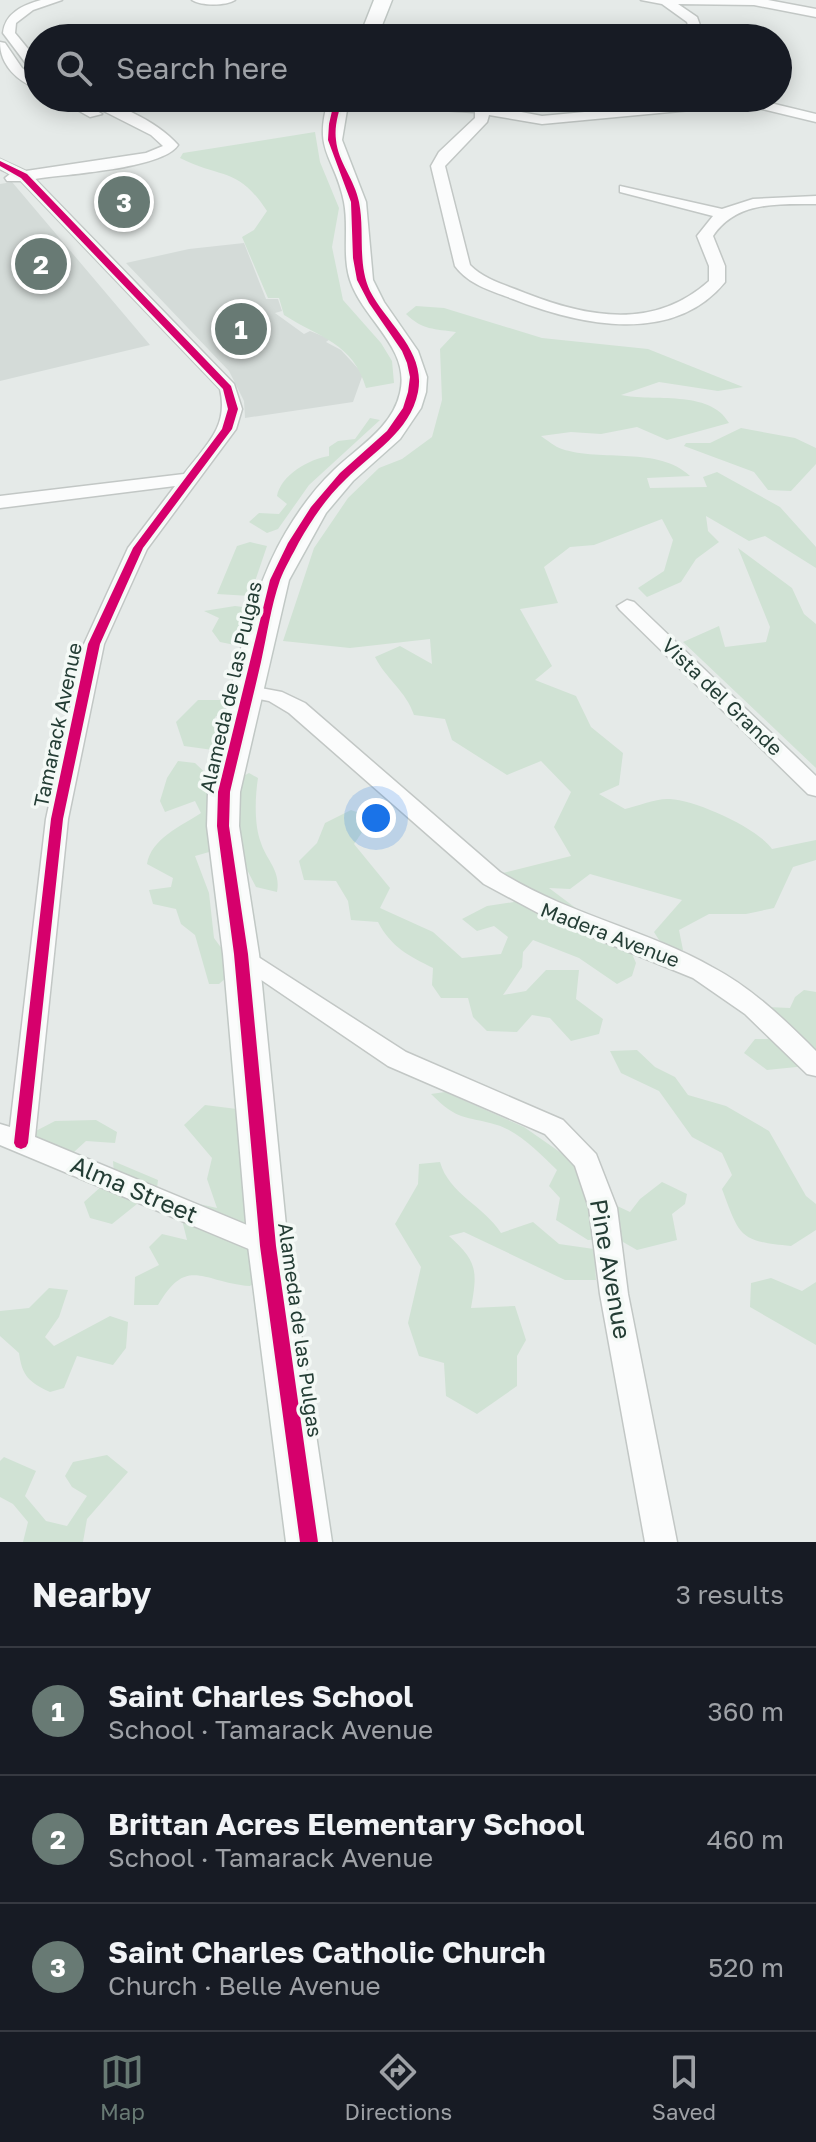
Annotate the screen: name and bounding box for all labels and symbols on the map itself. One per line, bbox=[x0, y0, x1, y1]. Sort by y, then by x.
pin: 3 bbox=[98, 172, 150, 232]
pin: 2 bbox=[15, 234, 67, 294]
pin: 1 bbox=[215, 299, 267, 359]
street label: Alameda de las Pulgas bbox=[194, 579, 266, 795]
street label: Vista del Grande bbox=[657, 633, 788, 760]
street label: Tamarack Avenue bbox=[28, 640, 86, 809]
your location bbox=[356, 798, 396, 838]
street label: Madera Avenue bbox=[537, 897, 683, 972]
street label: Alma Street bbox=[67, 1149, 202, 1228]
street label: Pine Avenue bbox=[585, 1197, 638, 1341]
street label: Alameda de las Pulgas bbox=[274, 1221, 328, 1439]

